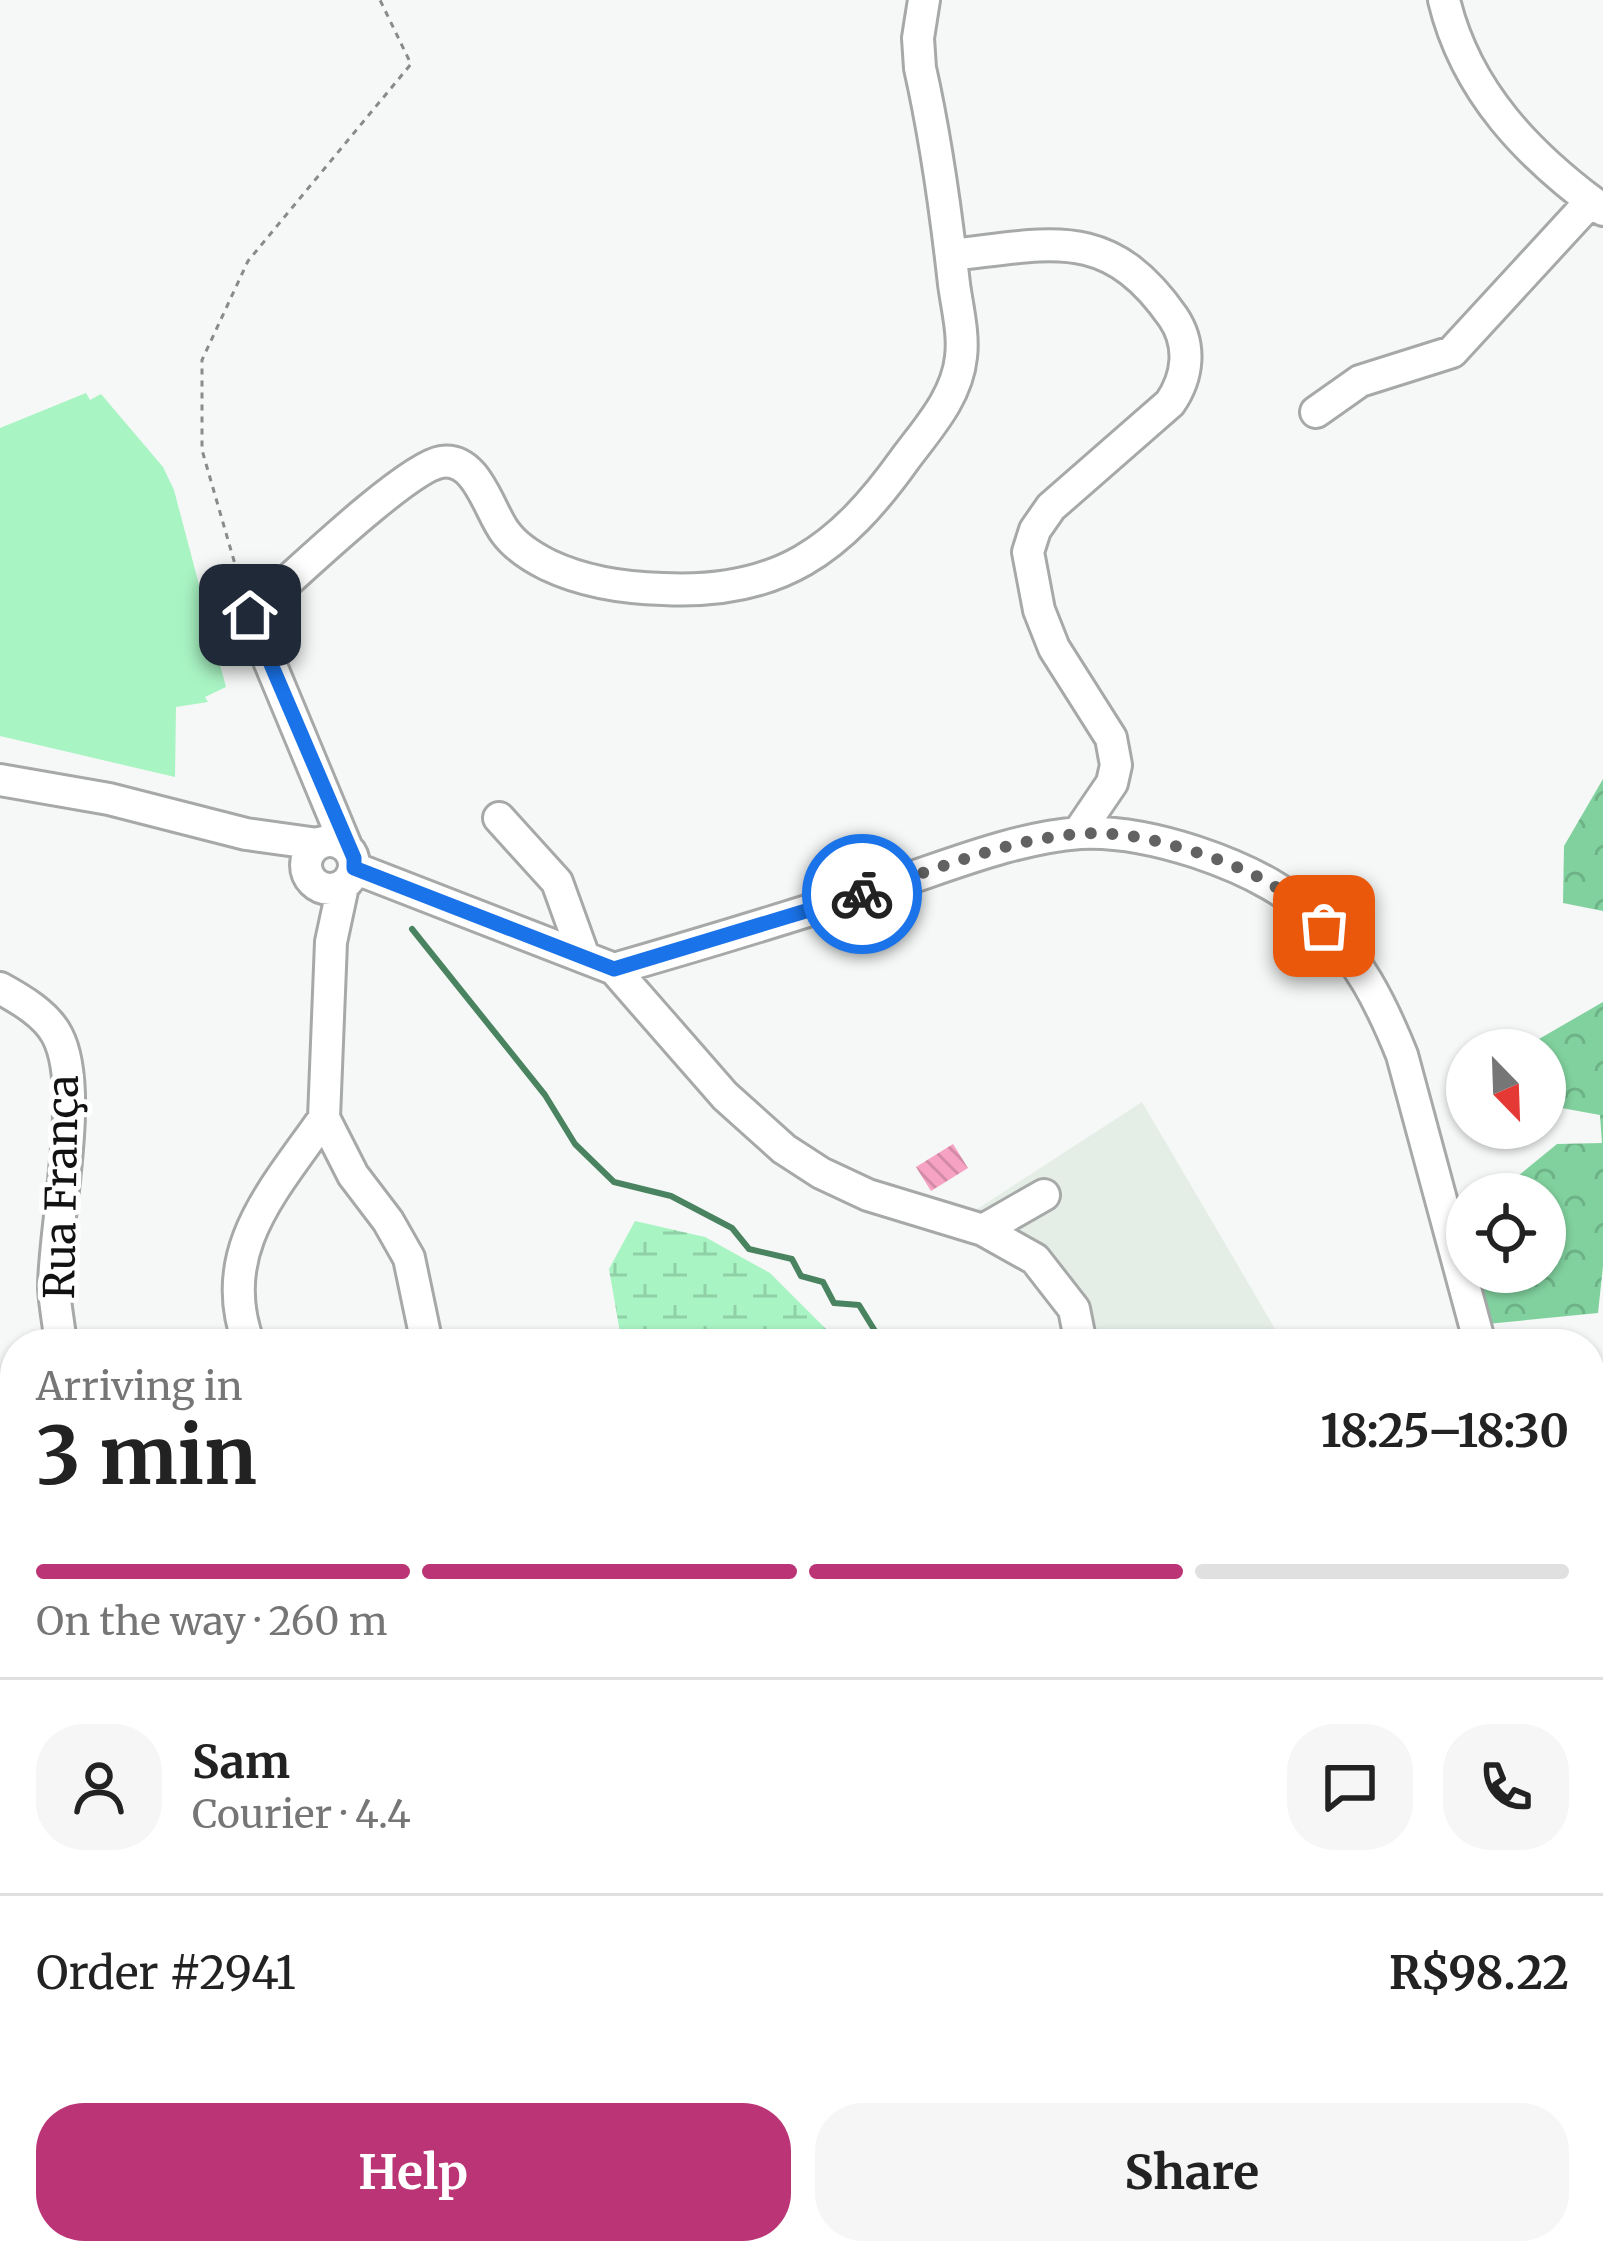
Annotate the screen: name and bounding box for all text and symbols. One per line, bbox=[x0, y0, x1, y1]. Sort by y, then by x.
pin bbox=[199, 564, 301, 666]
icon: home bbox=[217, 582, 283, 648]
courier bbox=[802, 834, 922, 954]
icon: bike bbox=[829, 861, 895, 927]
pin bbox=[1273, 875, 1375, 977]
icon: bag bbox=[1291, 893, 1357, 959]
north arrow bbox=[1446, 1029, 1566, 1149]
map controls bbox=[1446, 1029, 1566, 1293]
street label: Rua França bbox=[33, 1074, 89, 1300]
button: locate bbox=[1446, 1173, 1566, 1293]
text: Arriving in bbox=[36, 1362, 243, 1411]
text: 18:25–18:30 bbox=[1320, 1403, 1569, 1459]
text: 3 min bbox=[36, 1407, 257, 1505]
text: On the way · 260 m bbox=[36, 1597, 387, 1646]
button: person bbox=[36, 1724, 162, 1850]
button: chat bbox=[1287, 1724, 1413, 1850]
button: phone bbox=[1443, 1724, 1569, 1850]
text: Sam bbox=[192, 1734, 290, 1790]
text: Courier · 4.4 bbox=[192, 1790, 411, 1839]
text: Order #2941 bbox=[36, 1945, 296, 2001]
text: R$98.22 bbox=[1389, 1945, 1569, 2001]
button: Help bbox=[36, 2103, 791, 2241]
button: Share bbox=[815, 2103, 1569, 2241]

